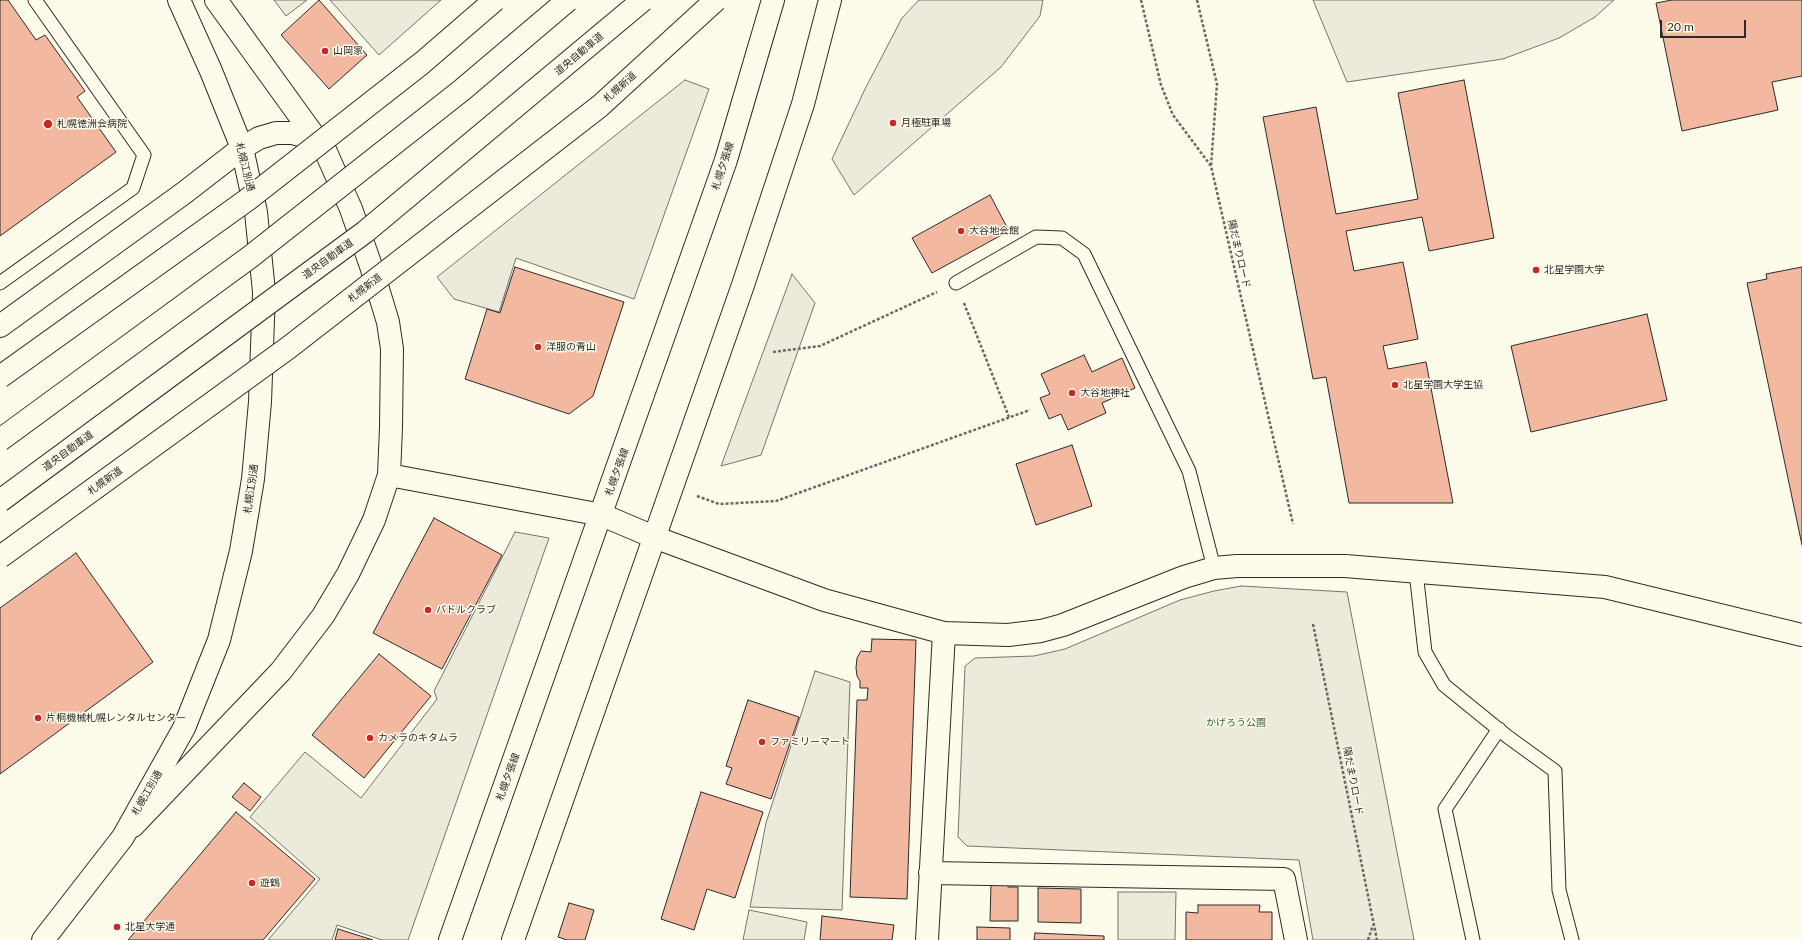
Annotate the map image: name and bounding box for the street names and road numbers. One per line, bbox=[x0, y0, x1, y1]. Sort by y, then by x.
street label: 道央自動車道 bbox=[552, 30, 606, 78]
street label: 札幌新道 bbox=[601, 69, 639, 105]
street label: 札幌夕張線 bbox=[710, 140, 736, 192]
street label: 札幌江別通 bbox=[233, 141, 257, 193]
street label: 陽だまりロード bbox=[1225, 219, 1253, 289]
street label: 道央自動車道 bbox=[300, 237, 356, 281]
street label: 札幌新道 bbox=[346, 271, 384, 305]
street label: 道央自動車道 bbox=[40, 429, 96, 473]
street label: 札幌夕張線 bbox=[603, 446, 631, 498]
street label: 札幌江別通 bbox=[242, 463, 260, 515]
street label: 札幌新道 bbox=[85, 464, 125, 498]
street label: 陽だまりロード bbox=[1340, 745, 1366, 817]
street label: 札幌夕張線 bbox=[494, 751, 522, 803]
street label: 札幌江別通 bbox=[129, 768, 165, 818]

